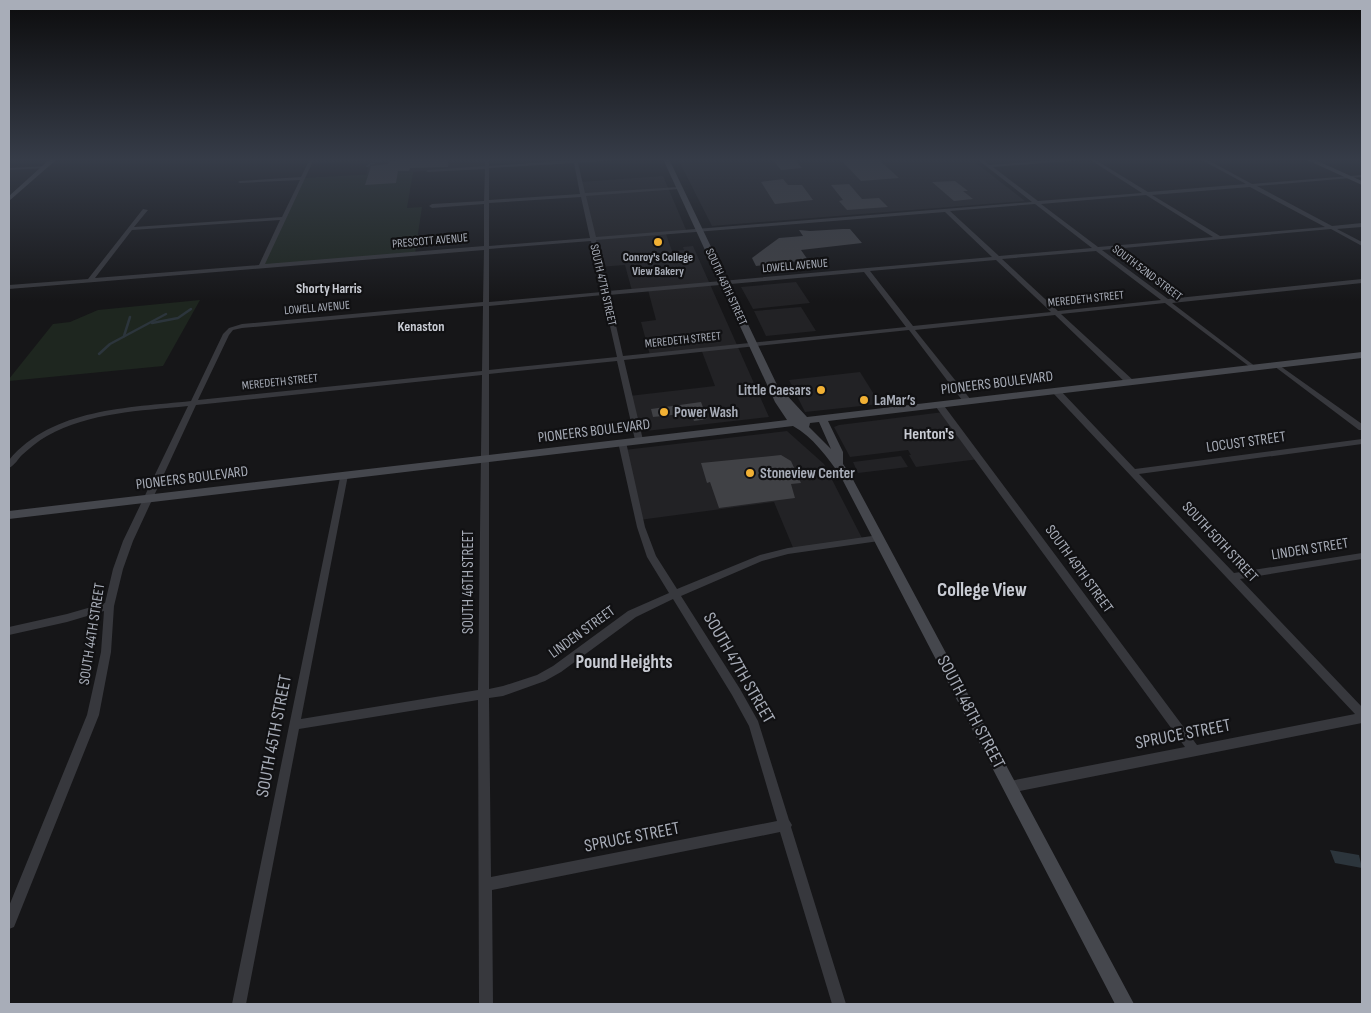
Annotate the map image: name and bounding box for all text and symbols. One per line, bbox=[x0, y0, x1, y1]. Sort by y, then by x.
street label: PRESCOTT AVENUE bbox=[392, 230, 469, 252]
marker: Conroy's College View Bakery bbox=[652, 236, 664, 248]
street label: SOUTH 52ND STREET bbox=[1109, 242, 1185, 304]
street label: SOUTH 47TH STREET bbox=[586, 243, 620, 327]
street label: SOUTH 48TH STREET bbox=[702, 246, 750, 328]
place label: Conroy's College View Bakery bbox=[623, 250, 693, 279]
street label: LOWELL AVENUE bbox=[762, 256, 828, 276]
district label: Shorty Harris bbox=[296, 280, 362, 297]
street label: MEREDETH STREET bbox=[1047, 288, 1125, 310]
street label: LOWELL AVENUE bbox=[284, 298, 350, 318]
district label: Kenaston bbox=[398, 318, 444, 335]
street label: MEREDETH STREET bbox=[644, 329, 722, 351]
street label: PIONEERS BOULEVARD bbox=[940, 367, 1054, 399]
street label: MEREDETH STREET bbox=[241, 371, 319, 393]
place label: Little Caesars bbox=[738, 381, 811, 400]
marker: Little Caesars bbox=[815, 384, 827, 396]
place label: LaMar’s bbox=[874, 391, 916, 410]
marker: LaMar’s bbox=[858, 394, 870, 406]
place label: Power Wash bbox=[674, 403, 738, 422]
marker: Power Wash bbox=[658, 406, 670, 418]
street label: PIONEERS BOULEVARD bbox=[537, 415, 651, 447]
district label: Henton's bbox=[904, 425, 954, 444]
street label: LOCUST STREET bbox=[1205, 427, 1287, 457]
street label: PIONEERS BOULEVARD bbox=[135, 462, 249, 494]
place label: Stoneview Center bbox=[760, 464, 855, 483]
marker: Stoneview Center bbox=[744, 467, 756, 479]
street label: SOUTH 50TH STREET bbox=[1178, 498, 1262, 586]
street label: SOUTH 49TH STREET bbox=[1041, 521, 1117, 617]
street label: SOUTH 46TH STREET bbox=[459, 530, 478, 634]
street label: LINDEN STREET bbox=[1270, 534, 1350, 564]
district label: College View bbox=[937, 578, 1027, 602]
street label: SOUTH 44TH STREET bbox=[75, 582, 109, 686]
street label: LINDEN STREET bbox=[545, 602, 619, 662]
street label: SOUTH 47TH STREET bbox=[699, 609, 779, 727]
district label: Pound Heights bbox=[575, 651, 673, 674]
street label: SOUTH 48TH STREET bbox=[932, 652, 1010, 772]
street label: SOUTH 45TH STREET bbox=[252, 673, 296, 799]
street label: SPRUCE STREET bbox=[1133, 714, 1233, 754]
street label: SPRUCE STREET bbox=[582, 817, 682, 857]

